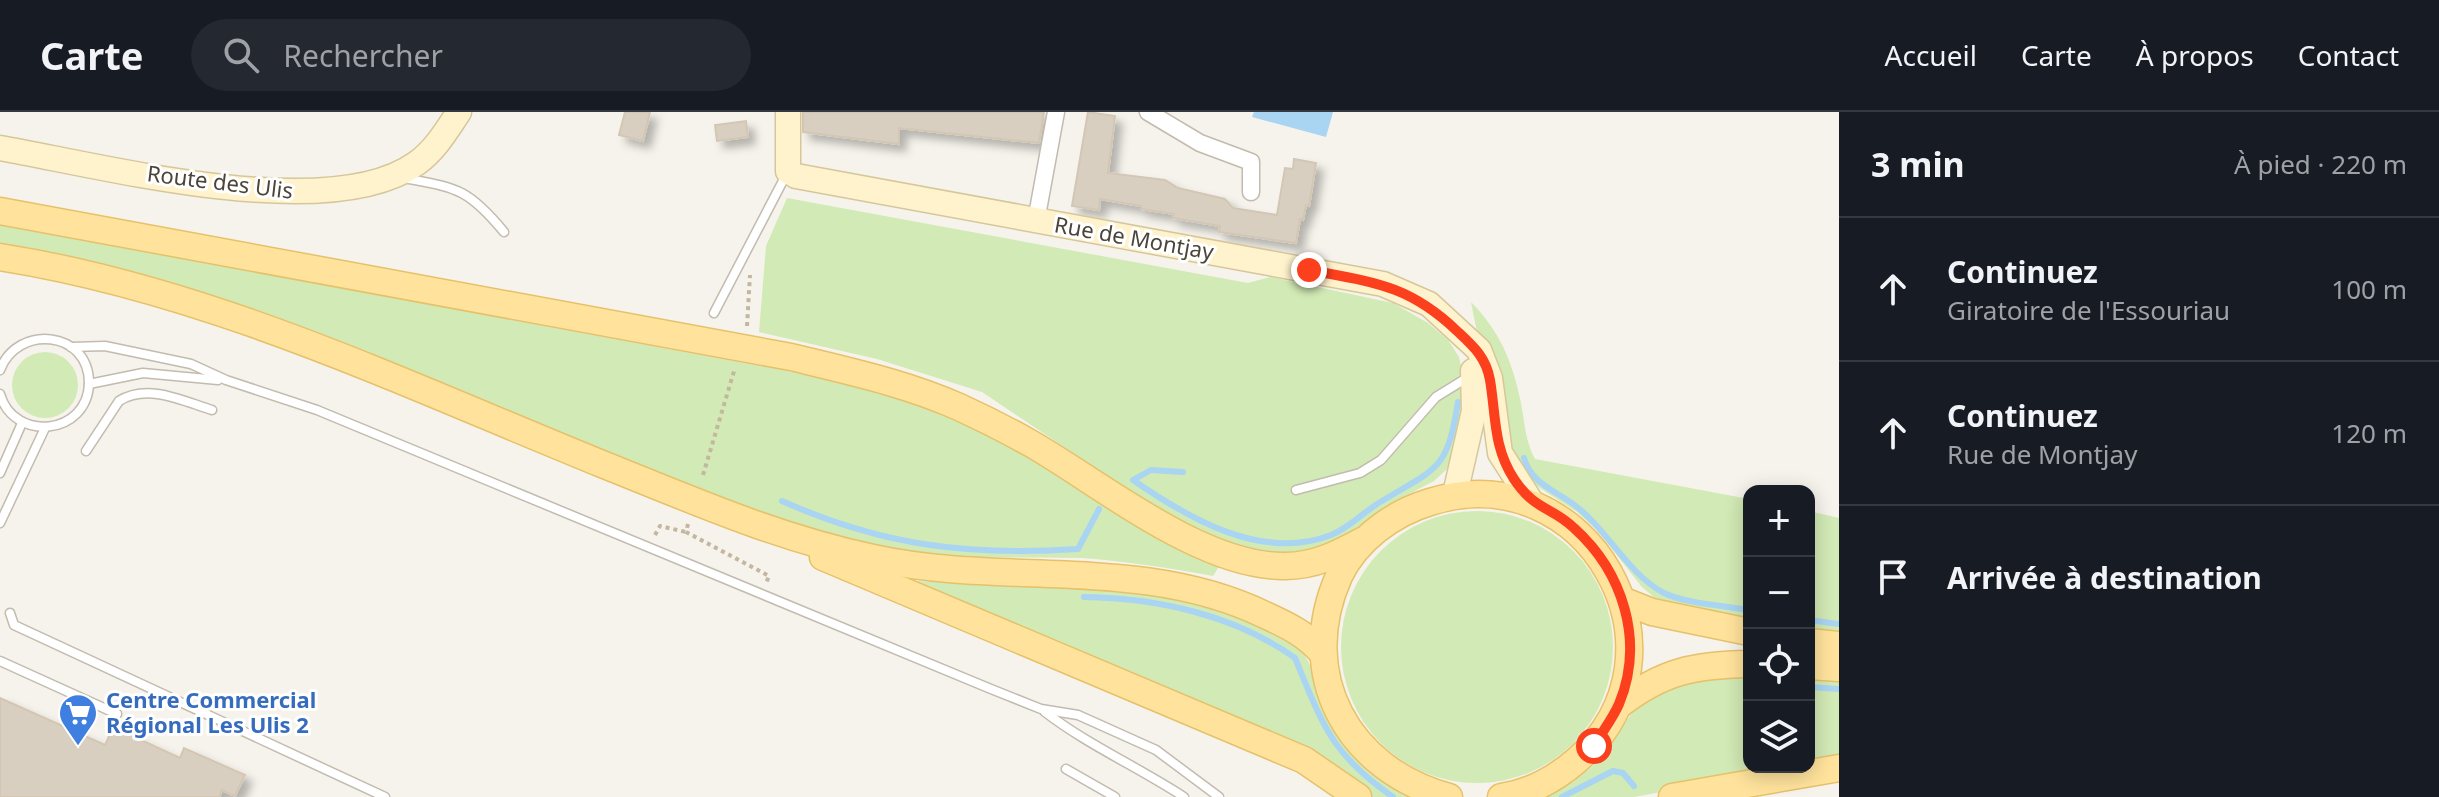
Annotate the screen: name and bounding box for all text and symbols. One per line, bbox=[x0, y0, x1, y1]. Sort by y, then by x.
search box bbox=[191, 19, 751, 91]
text: Carte bbox=[40, 29, 143, 81]
icon: search bbox=[219, 33, 263, 77]
text: Rechercher bbox=[283, 35, 443, 76]
text: Accueil bbox=[1885, 36, 1977, 74]
text: Carte bbox=[2021, 36, 2092, 74]
text: À propos bbox=[2136, 36, 2254, 74]
text: Contact bbox=[2298, 36, 2399, 74]
text: 3 min bbox=[1871, 141, 1965, 187]
text: À pied · 220 m bbox=[2234, 146, 2407, 182]
street label: Route des Ulis bbox=[145, 157, 295, 205]
street label: Rue de Montjay bbox=[1052, 208, 1217, 266]
text: Continuez bbox=[1947, 251, 2098, 292]
route end bbox=[1291, 252, 1327, 288]
icon: ahead bbox=[1871, 267, 1915, 311]
text: 100 m bbox=[2331, 271, 2407, 307]
text: Giratoire de l'Essouriau bbox=[1947, 292, 2230, 328]
text: Continuez bbox=[1947, 395, 2098, 436]
icon: ahead bbox=[1871, 411, 1915, 455]
text: 120 m bbox=[2331, 415, 2407, 451]
text: Rue de Montjay bbox=[1947, 436, 2137, 472]
map controls bbox=[1743, 485, 1815, 773]
button: + bbox=[1743, 485, 1815, 557]
icon: arrive bbox=[1871, 555, 1915, 599]
button: − bbox=[1743, 557, 1815, 629]
text: Arrivée à destination bbox=[1947, 557, 2262, 598]
button: locate bbox=[1743, 629, 1815, 701]
place label: Centre Commercial Régional Les Ulis 2 bbox=[106, 684, 316, 739]
supermarket icon: Centre Commercial Régional Les Ulis 2 bbox=[57, 692, 99, 747]
button: layers bbox=[1743, 701, 1815, 773]
route start bbox=[1576, 728, 1612, 764]

